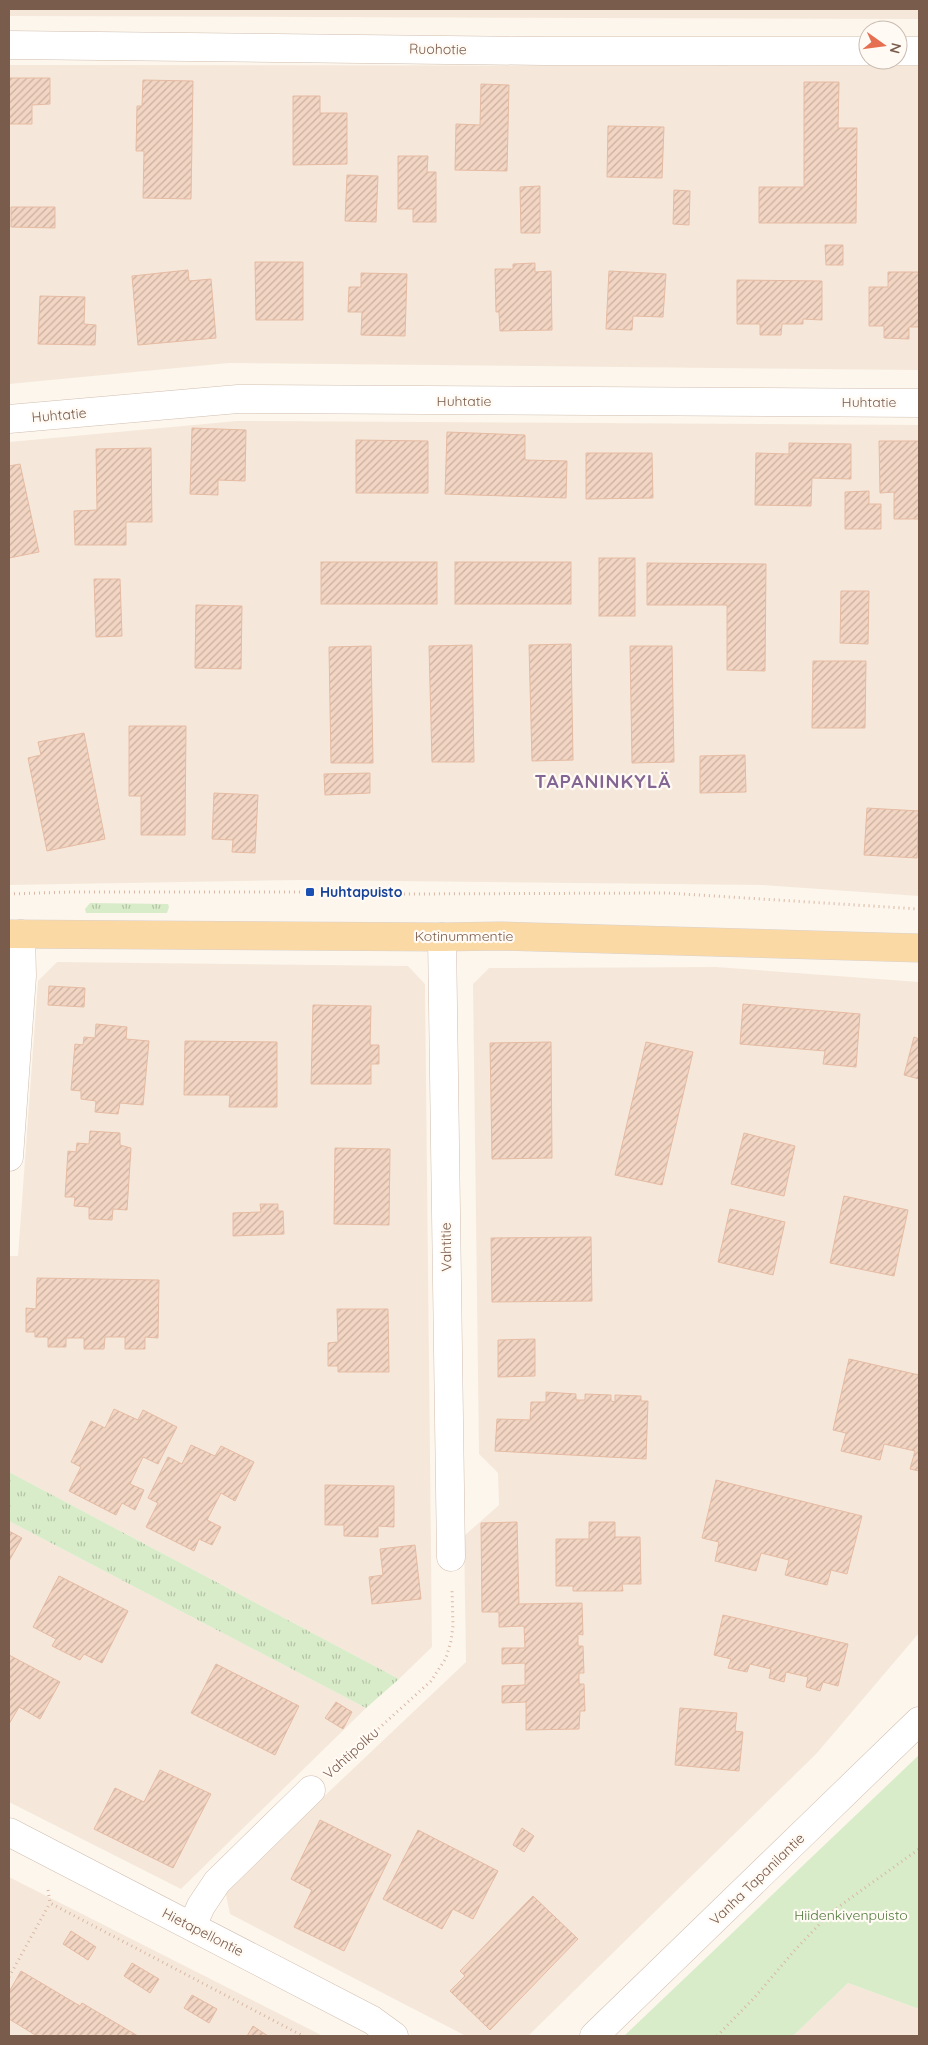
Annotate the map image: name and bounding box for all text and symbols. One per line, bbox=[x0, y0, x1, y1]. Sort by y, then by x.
north arrow bbox=[858, 20, 908, 70]
street label: Ruohotie bbox=[409, 39, 467, 59]
text: N bbox=[886, 41, 906, 55]
street label: Huhtatie bbox=[437, 392, 492, 410]
street label: Huhtatie bbox=[842, 393, 897, 411]
street label: Huhtatie bbox=[31, 404, 87, 426]
district label: TAPANINKYLÄ bbox=[534, 769, 672, 793]
place label: Huhtapuisto bbox=[320, 883, 403, 901]
marker: Huhtapuisto bbox=[304, 886, 316, 898]
street label: Kotinummentie bbox=[415, 927, 513, 945]
street label: Vahtitie bbox=[437, 1222, 455, 1272]
street label: Vahtipolku bbox=[319, 1723, 383, 1783]
street label: Vanha Tapanilantie bbox=[706, 1829, 808, 1929]
street label: Hietapellontie bbox=[159, 1904, 247, 1960]
park label: Hiidenkivenpuisto bbox=[794, 1906, 908, 1924]

